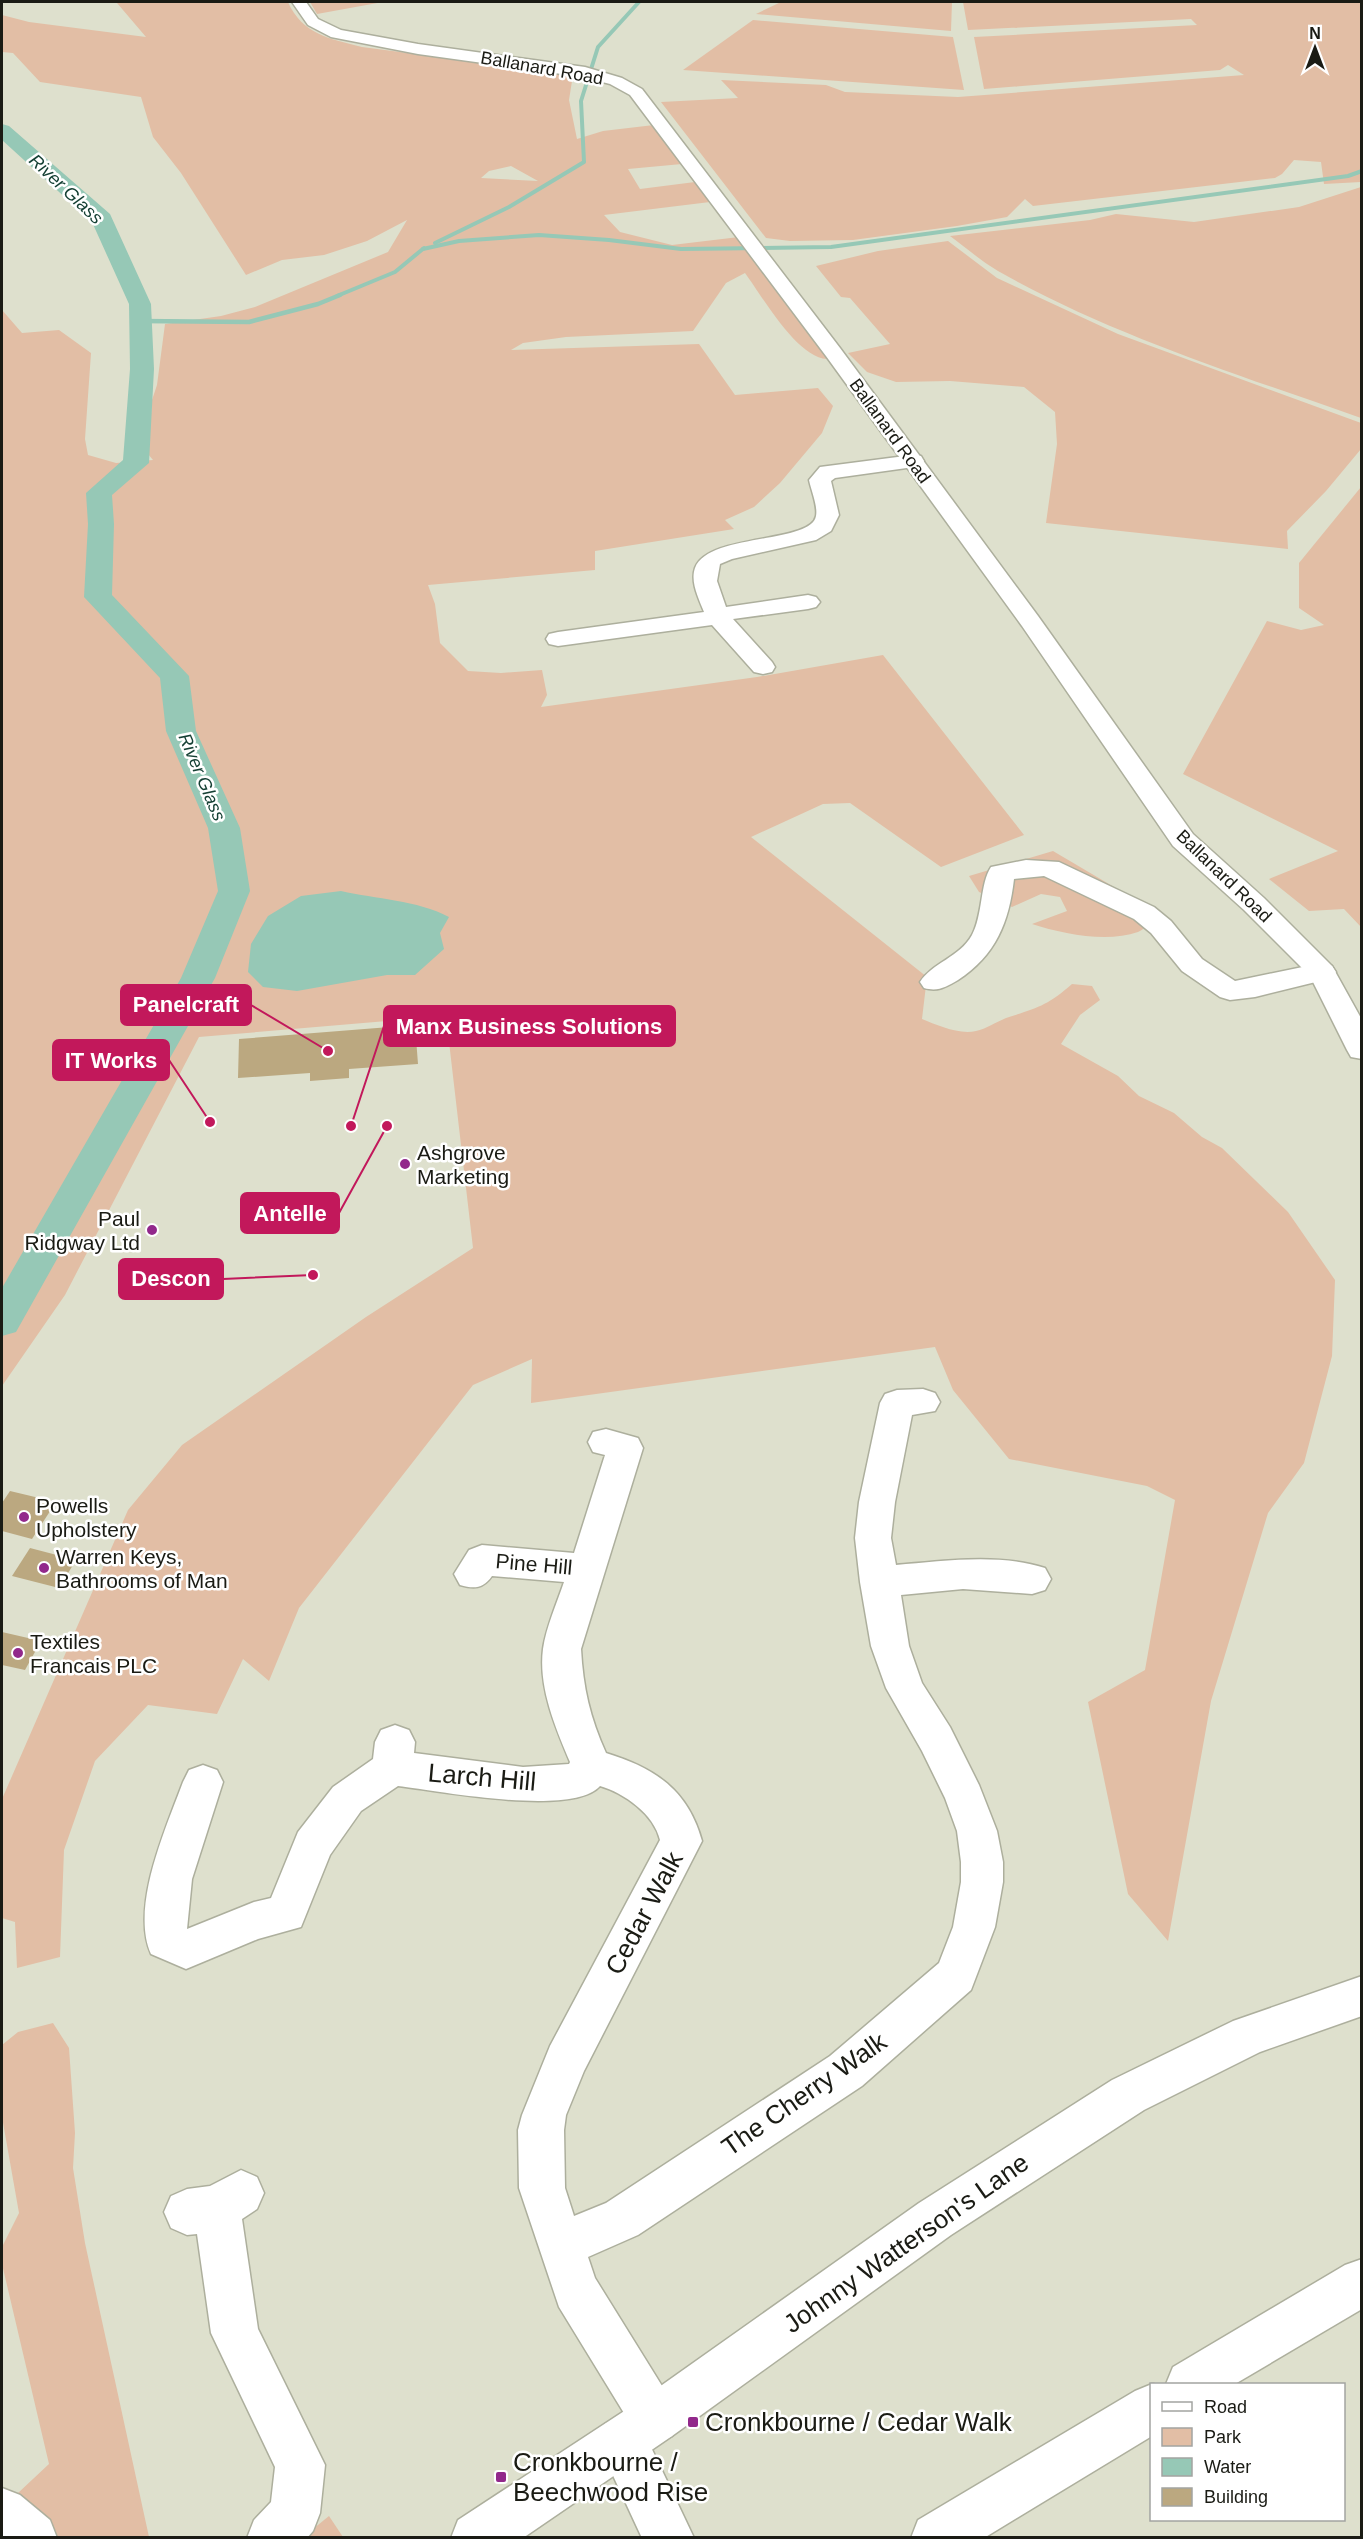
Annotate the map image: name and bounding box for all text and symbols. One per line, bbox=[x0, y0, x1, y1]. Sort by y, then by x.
north arrow bbox=[1285, 18, 1345, 78]
text: N bbox=[1309, 25, 1321, 42]
street label: Ballanard Road bbox=[479, 47, 605, 89]
water label: River Glass bbox=[25, 150, 107, 228]
street label: Ballanard Road bbox=[845, 375, 935, 487]
water label: River Glass bbox=[175, 730, 229, 824]
street label: Ballanard Road bbox=[1172, 826, 1276, 926]
callout: Panelcraft bbox=[121, 985, 251, 1025]
text: Panelcraft bbox=[133, 992, 240, 1017]
callout: Manx Business Solutions bbox=[384, 1006, 675, 1046]
text: Manx Business Solutions bbox=[396, 1014, 662, 1039]
callout: IT Works bbox=[53, 1040, 169, 1080]
text: IT Works bbox=[65, 1048, 157, 1073]
place label: Ashgrove Marketing bbox=[417, 1141, 509, 1188]
marker: Ashgrove Marketing bbox=[398, 1157, 412, 1171]
callout: Antelle bbox=[241, 1193, 339, 1233]
text: Antelle bbox=[253, 1201, 327, 1226]
place label: Paul Ridgway Ltd bbox=[24, 1207, 140, 1254]
marker: Paul Ridgway Ltd bbox=[145, 1223, 159, 1237]
callout: Descon bbox=[119, 1259, 223, 1299]
text: Descon bbox=[131, 1266, 211, 1291]
place label: Powells Upholstery bbox=[36, 1494, 137, 1541]
marker: Powells Upholstery bbox=[17, 1510, 31, 1524]
place label: Warren Keys, Bathrooms of Man bbox=[56, 1545, 228, 1592]
street label: Pine Hill bbox=[495, 1549, 573, 1579]
marker: Warren Keys, Bathrooms of Man bbox=[37, 1561, 51, 1575]
place label: Textiles Francais PLC bbox=[30, 1630, 157, 1677]
marker: Textiles Francais PLC bbox=[11, 1646, 25, 1660]
street label: Larch Hill bbox=[427, 1757, 537, 1797]
street label: Cedar Walk bbox=[599, 1846, 689, 1980]
street label: The Cherry Walk bbox=[716, 2025, 893, 2162]
street label: Johnny Watterson's Lane bbox=[778, 2147, 1034, 2339]
legend bbox=[1150, 2383, 1345, 2521]
text: Road bbox=[1204, 2397, 1247, 2417]
place label: Cronkbourne / Cedar Walk bbox=[705, 2407, 1013, 2437]
marker: Cronkbourne / Cedar Walk bbox=[686, 2415, 700, 2429]
text: Park bbox=[1204, 2427, 1242, 2447]
place label: Cronkbourne / Beechwood Rise bbox=[513, 2447, 708, 2507]
text: Water bbox=[1204, 2457, 1251, 2477]
marker: Cronkbourne / Beechwood Rise bbox=[494, 2470, 508, 2484]
text: Building bbox=[1204, 2487, 1268, 2507]

